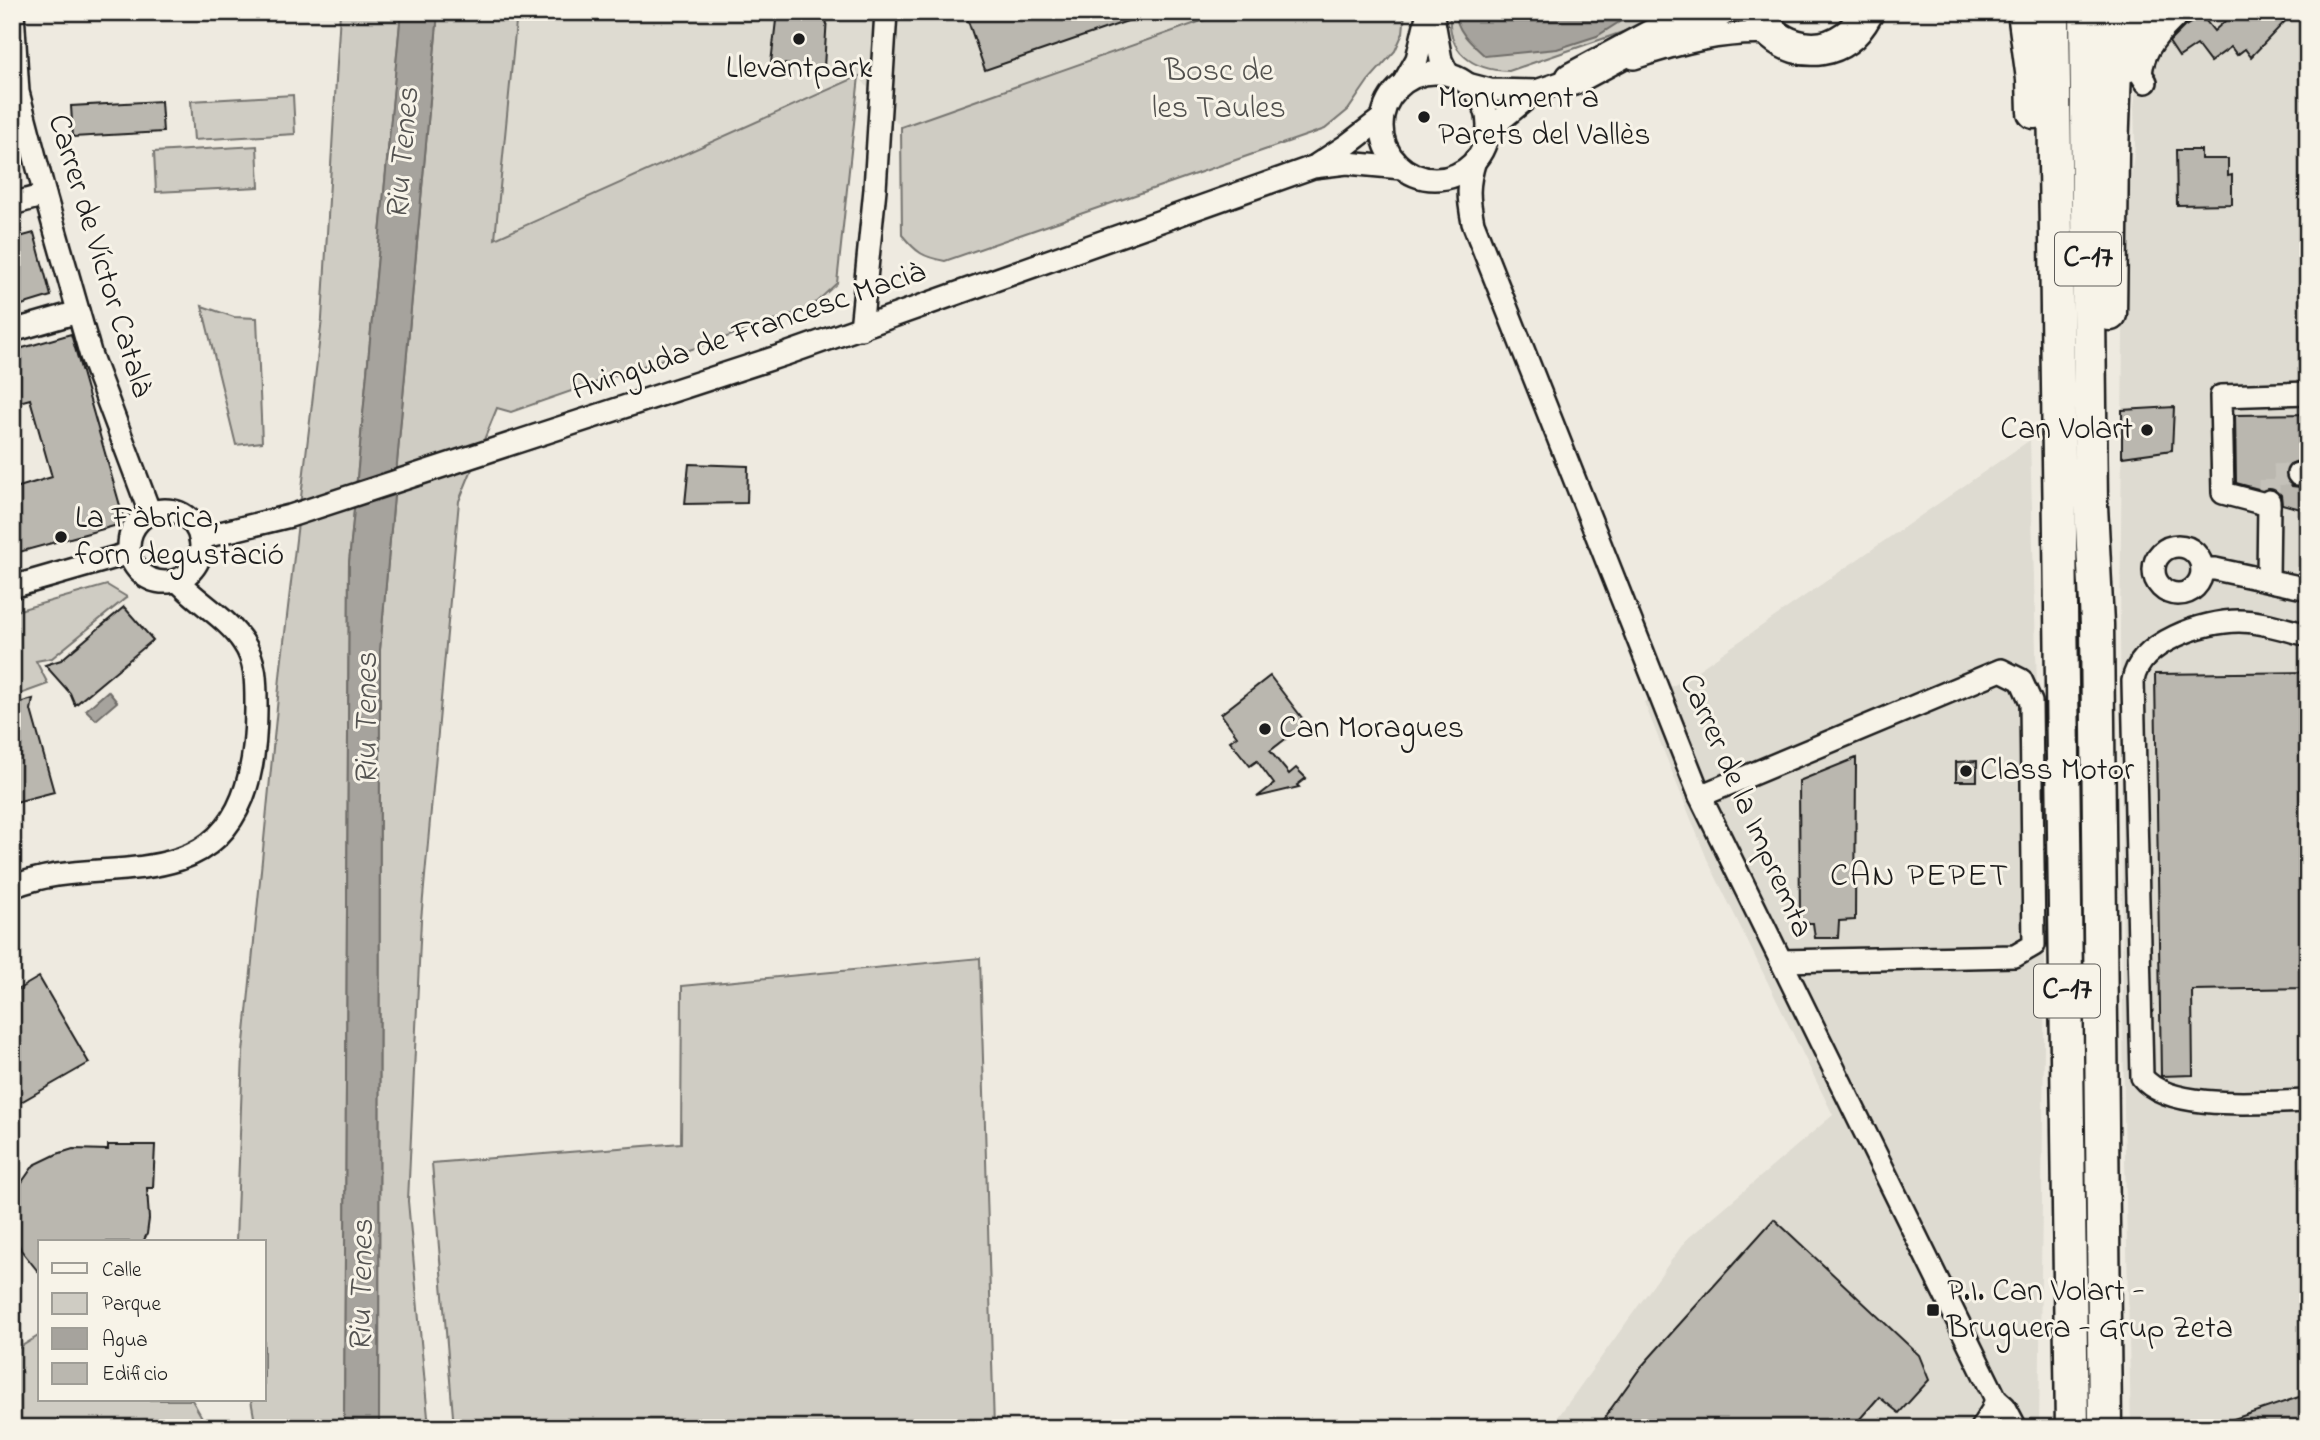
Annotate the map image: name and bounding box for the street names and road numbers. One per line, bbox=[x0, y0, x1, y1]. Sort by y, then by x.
street label: Carrer de Víctor Català bbox=[34, 109, 164, 403]
road number: C-17 bbox=[2055, 232, 2121, 286]
street label: Avinguda de Francesc Macià bbox=[566, 249, 932, 415]
street label: Carrer de la Impremta bbox=[1666, 666, 1824, 946]
road number: C-17 bbox=[2034, 965, 2100, 1018]

